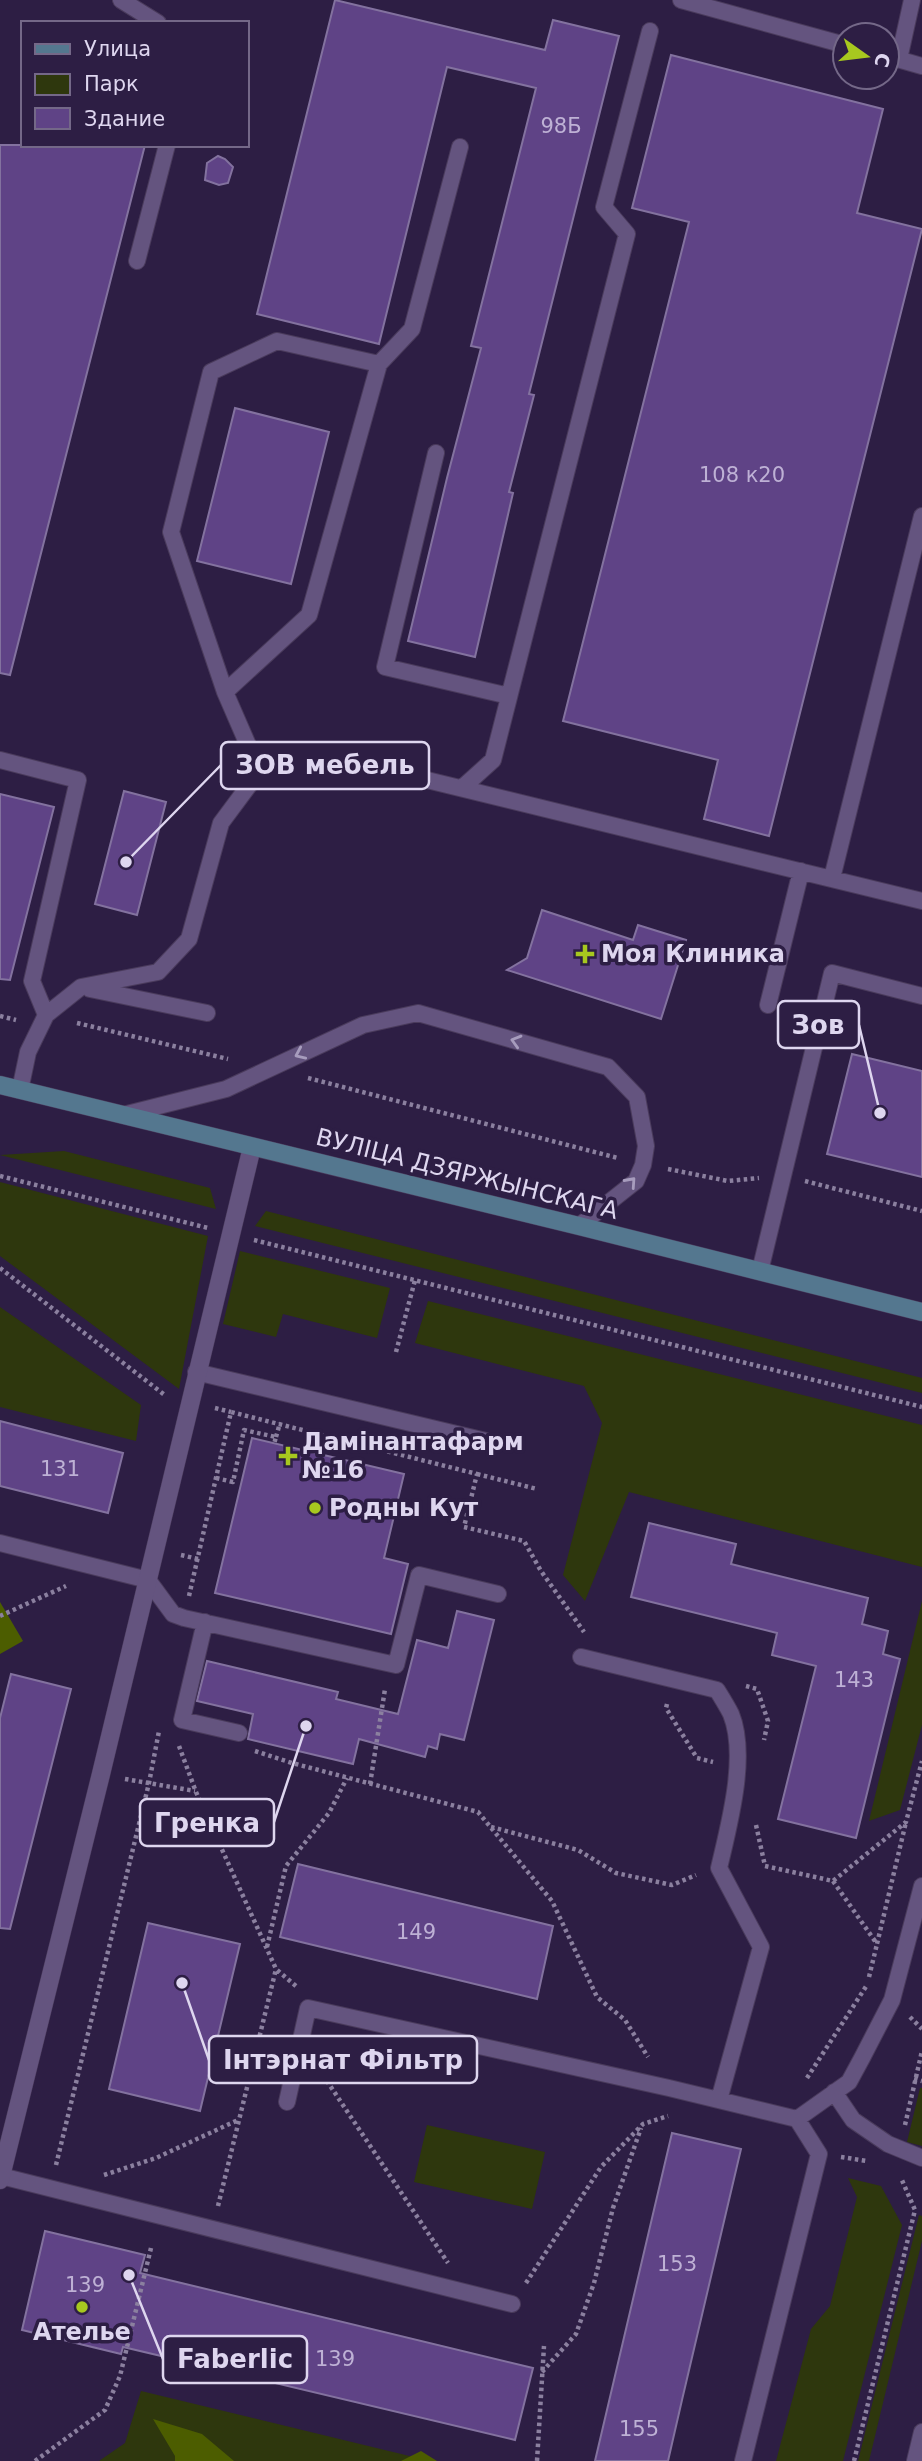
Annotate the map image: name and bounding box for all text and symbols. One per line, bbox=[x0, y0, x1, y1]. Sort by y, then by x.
legend bbox=[21, 21, 248, 147]
north arrow bbox=[831, 21, 901, 91]
text: Улица bbox=[84, 37, 151, 61]
text: С bbox=[870, 51, 895, 70]
text: Парк bbox=[84, 72, 139, 96]
text: Здание bbox=[84, 107, 165, 131]
house number: 98Б bbox=[540, 114, 582, 138]
house number: 108 к20 bbox=[699, 463, 785, 487]
callout: ЗОВ мебель bbox=[221, 742, 429, 789]
text: ЗОВ мебель bbox=[235, 750, 415, 780]
place label: Моя Клиника bbox=[601, 940, 785, 968]
marker: Моя Клиника bbox=[575, 944, 595, 964]
callout: Зов bbox=[778, 1001, 859, 1048]
text: Зов bbox=[792, 1010, 844, 1040]
one-way arrow bbox=[510, 1035, 522, 1050]
one-way arrow bbox=[295, 1046, 307, 1060]
street label: ВУЛІЦА ДЗЯРЖЫНСКАГА bbox=[313, 1123, 622, 1225]
one-way arrow bbox=[623, 1177, 635, 1190]
place label: Дамінантафарм №16 bbox=[302, 1428, 524, 1484]
marker: Дамінантафарм №16 bbox=[280, 1448, 296, 1464]
house number: 131 bbox=[40, 1457, 80, 1481]
place label: Родны Кут bbox=[329, 1494, 478, 1522]
marker: Родны Кут bbox=[307, 1500, 323, 1516]
house number: 143 bbox=[834, 1668, 874, 1692]
callout: Гренка bbox=[140, 1799, 274, 1846]
text: Гренка bbox=[154, 1808, 260, 1838]
house number: 149 bbox=[396, 1920, 436, 1944]
callout: Інтэрнат Фільтр bbox=[209, 2036, 477, 2083]
text: Інтэрнат Фільтр bbox=[223, 2045, 463, 2075]
house number: 153 bbox=[657, 2252, 697, 2276]
house number: 139 bbox=[65, 2273, 105, 2297]
marker: Ателье bbox=[74, 2299, 90, 2315]
place label: Ателье bbox=[33, 2318, 131, 2346]
callout: Faberlic bbox=[163, 2336, 307, 2383]
text: Faberlic bbox=[177, 2344, 293, 2374]
house number: 139 bbox=[315, 2347, 355, 2371]
house number: 155 bbox=[619, 2417, 659, 2441]

